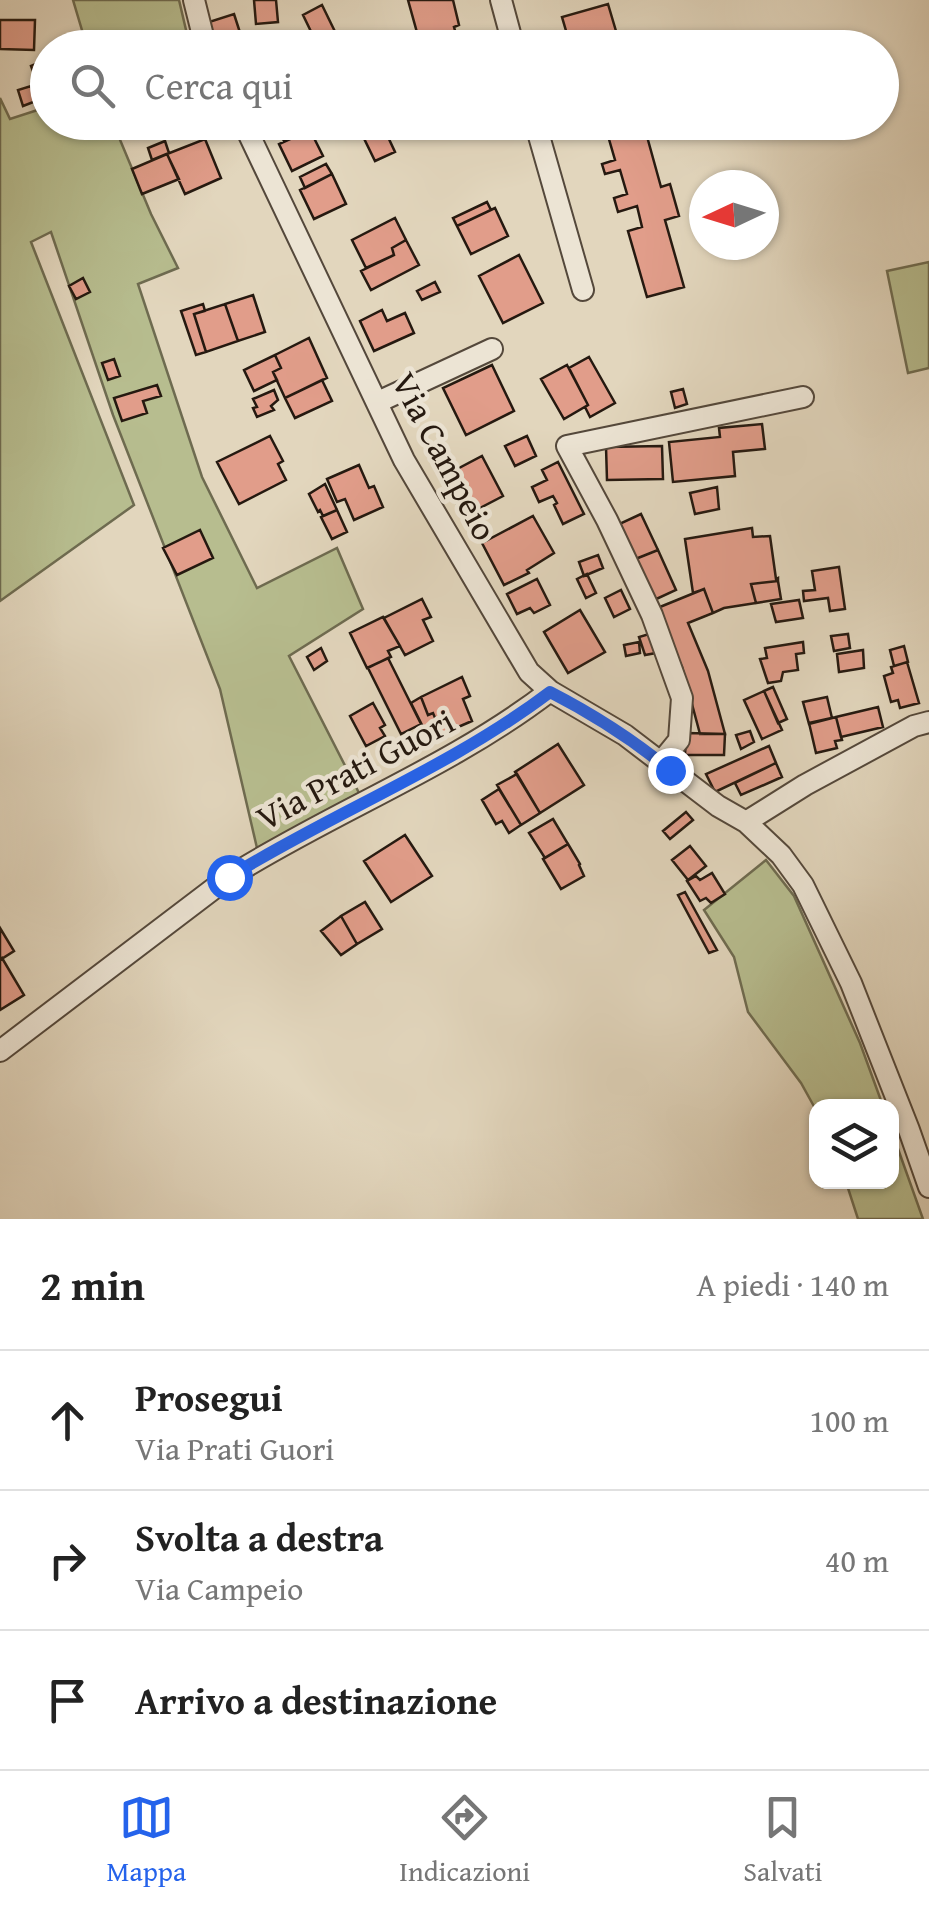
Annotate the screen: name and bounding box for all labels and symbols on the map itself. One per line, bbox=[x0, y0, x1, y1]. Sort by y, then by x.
north arrow bbox=[689, 170, 779, 260]
street label: Via Campeio bbox=[379, 363, 511, 549]
street label: Via Prati Guori bbox=[247, 695, 463, 843]
route end bbox=[648, 748, 694, 794]
route start bbox=[207, 855, 253, 901]

